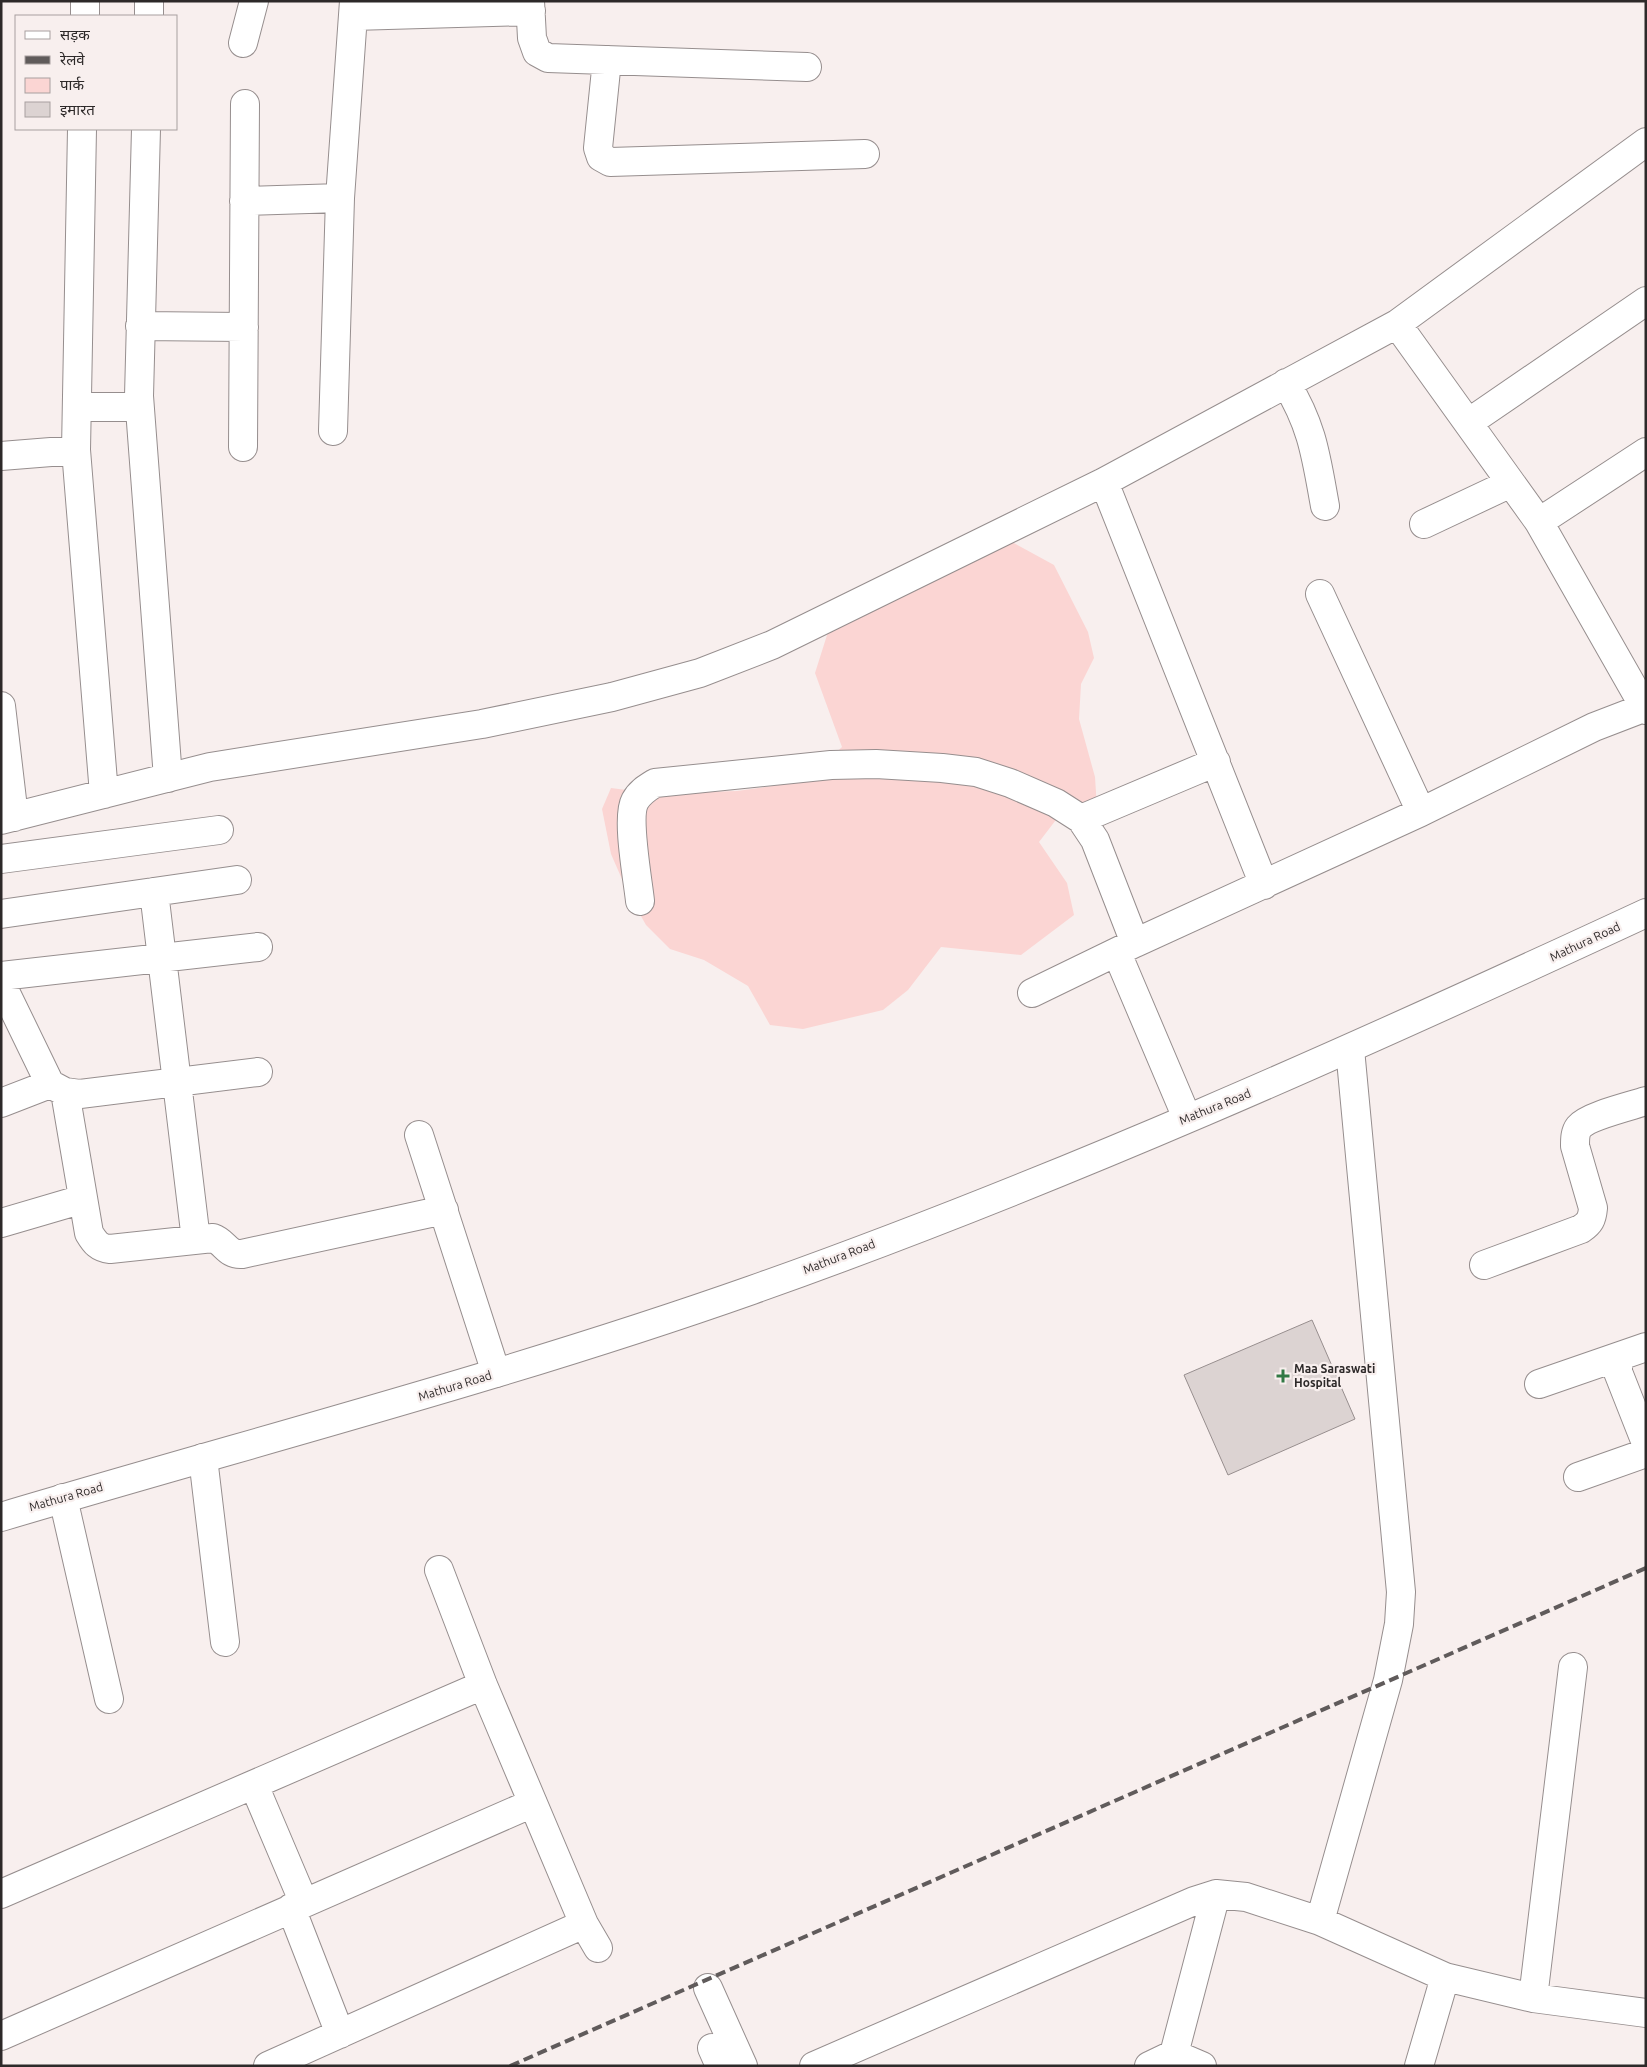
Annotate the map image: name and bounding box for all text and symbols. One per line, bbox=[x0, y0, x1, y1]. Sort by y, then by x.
legend bbox=[15, 15, 178, 130]
text: सड़क bbox=[60, 26, 90, 43]
text: रेलवे bbox=[59, 51, 85, 68]
text: पार्क bbox=[60, 76, 84, 93]
text: इमारत bbox=[60, 101, 95, 118]
street label: Mathura Road bbox=[1548, 920, 1622, 964]
street label: Mathura Road bbox=[1177, 1086, 1253, 1127]
street label: Mathura Road bbox=[801, 1237, 877, 1276]
place label: Maa Saraswati Hospital bbox=[1294, 1362, 1375, 1389]
street label: Mathura Road bbox=[417, 1368, 493, 1403]
marker: Maa Saraswati Hospital bbox=[1276, 1369, 1290, 1383]
street label: Mathura Road bbox=[27, 1480, 104, 1513]

